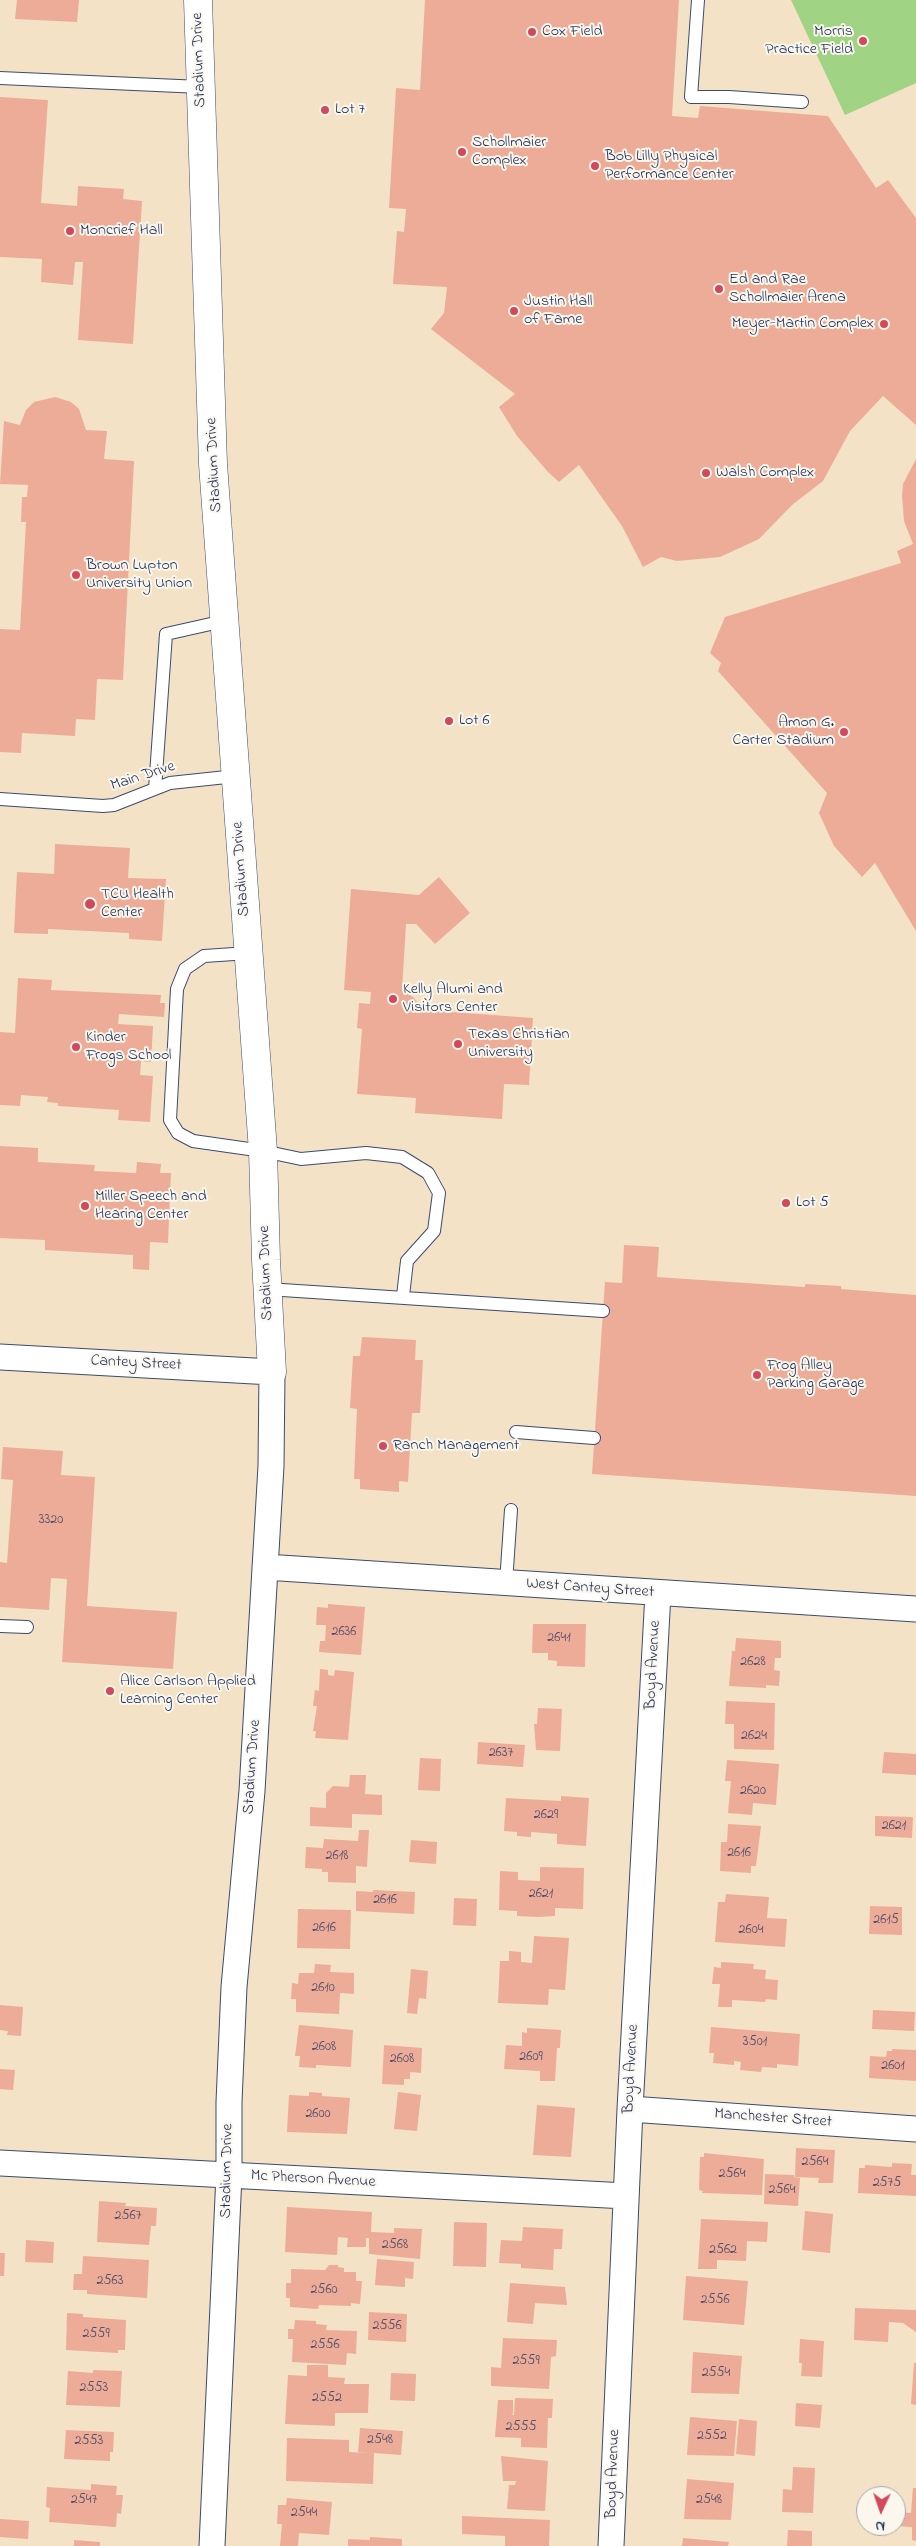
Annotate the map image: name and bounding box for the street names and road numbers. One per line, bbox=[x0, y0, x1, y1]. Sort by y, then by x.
street label: Stadium Drive bbox=[189, 12, 211, 108]
street label: Stadium Drive bbox=[203, 417, 227, 513]
street label: Main Drive bbox=[108, 758, 178, 796]
street label: Stadium Drive bbox=[229, 821, 255, 917]
street label: Stadium Drive bbox=[256, 1225, 278, 1321]
street label: Cantey Street bbox=[90, 1352, 182, 1376]
street label: West Cantey Street bbox=[525, 1575, 655, 1603]
street label: Boyd Avenue bbox=[642, 1620, 666, 1710]
street label: Stadium Drive bbox=[240, 1719, 266, 1815]
street label: Boyd Avenue bbox=[620, 2024, 644, 2114]
street label: Manchester Street bbox=[713, 2105, 833, 2133]
street label: Stadium Drive bbox=[218, 2123, 238, 2219]
street label: Mc Pherson Avenue bbox=[250, 2167, 376, 2193]
street label: Boyd Avenue bbox=[603, 2429, 625, 2519]

